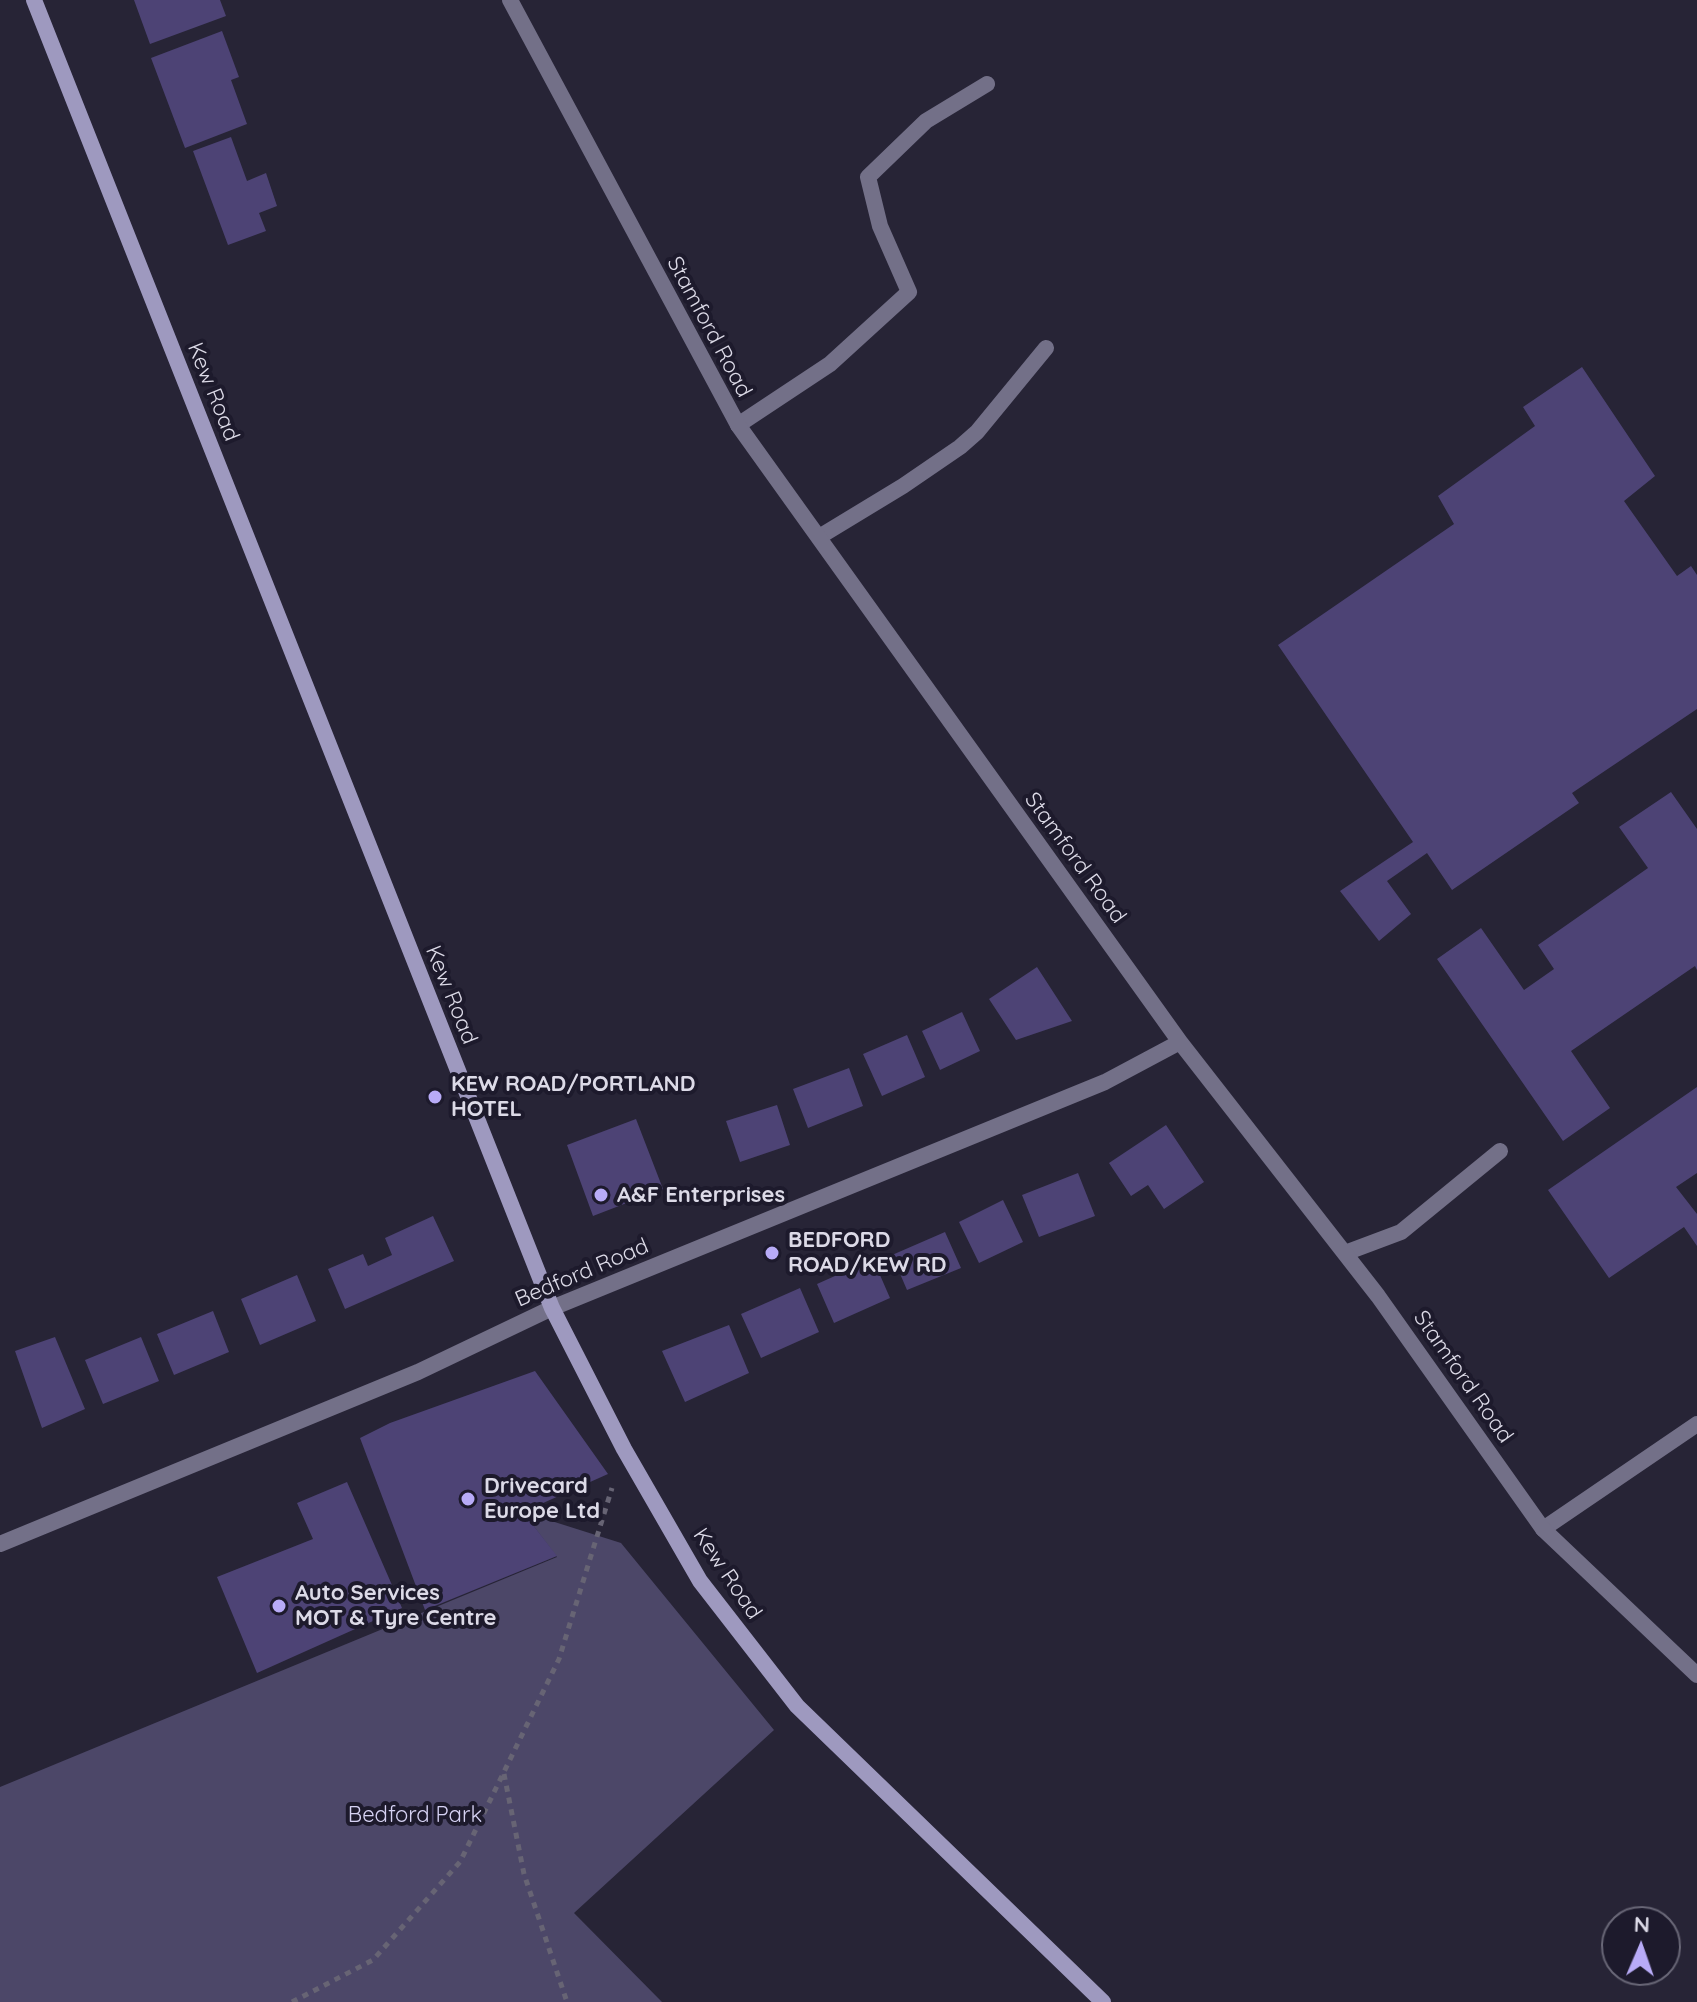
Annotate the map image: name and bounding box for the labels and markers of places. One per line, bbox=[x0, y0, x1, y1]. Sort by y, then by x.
place label: KEW ROAD/PORTLAND HOTEL bbox=[451, 1071, 696, 1122]
marker: KEW ROAD/PORTLAND HOTEL bbox=[426, 1088, 444, 1106]
place label: A&F Enterprises bbox=[617, 1182, 785, 1208]
marker: A&F Enterprises bbox=[592, 1186, 610, 1204]
place label: BEDFORD ROAD/KEW RD bbox=[788, 1227, 947, 1278]
marker: BEDFORD ROAD/KEW RD bbox=[763, 1244, 781, 1262]
place label: Drivecard Europe Ltd bbox=[484, 1473, 600, 1524]
marker: Drivecard Europe Ltd bbox=[459, 1490, 477, 1508]
place label: Auto Services MOT & Tyre Centre bbox=[295, 1580, 497, 1632]
marker: Auto Services MOT & Tyre Centre bbox=[270, 1597, 288, 1615]

